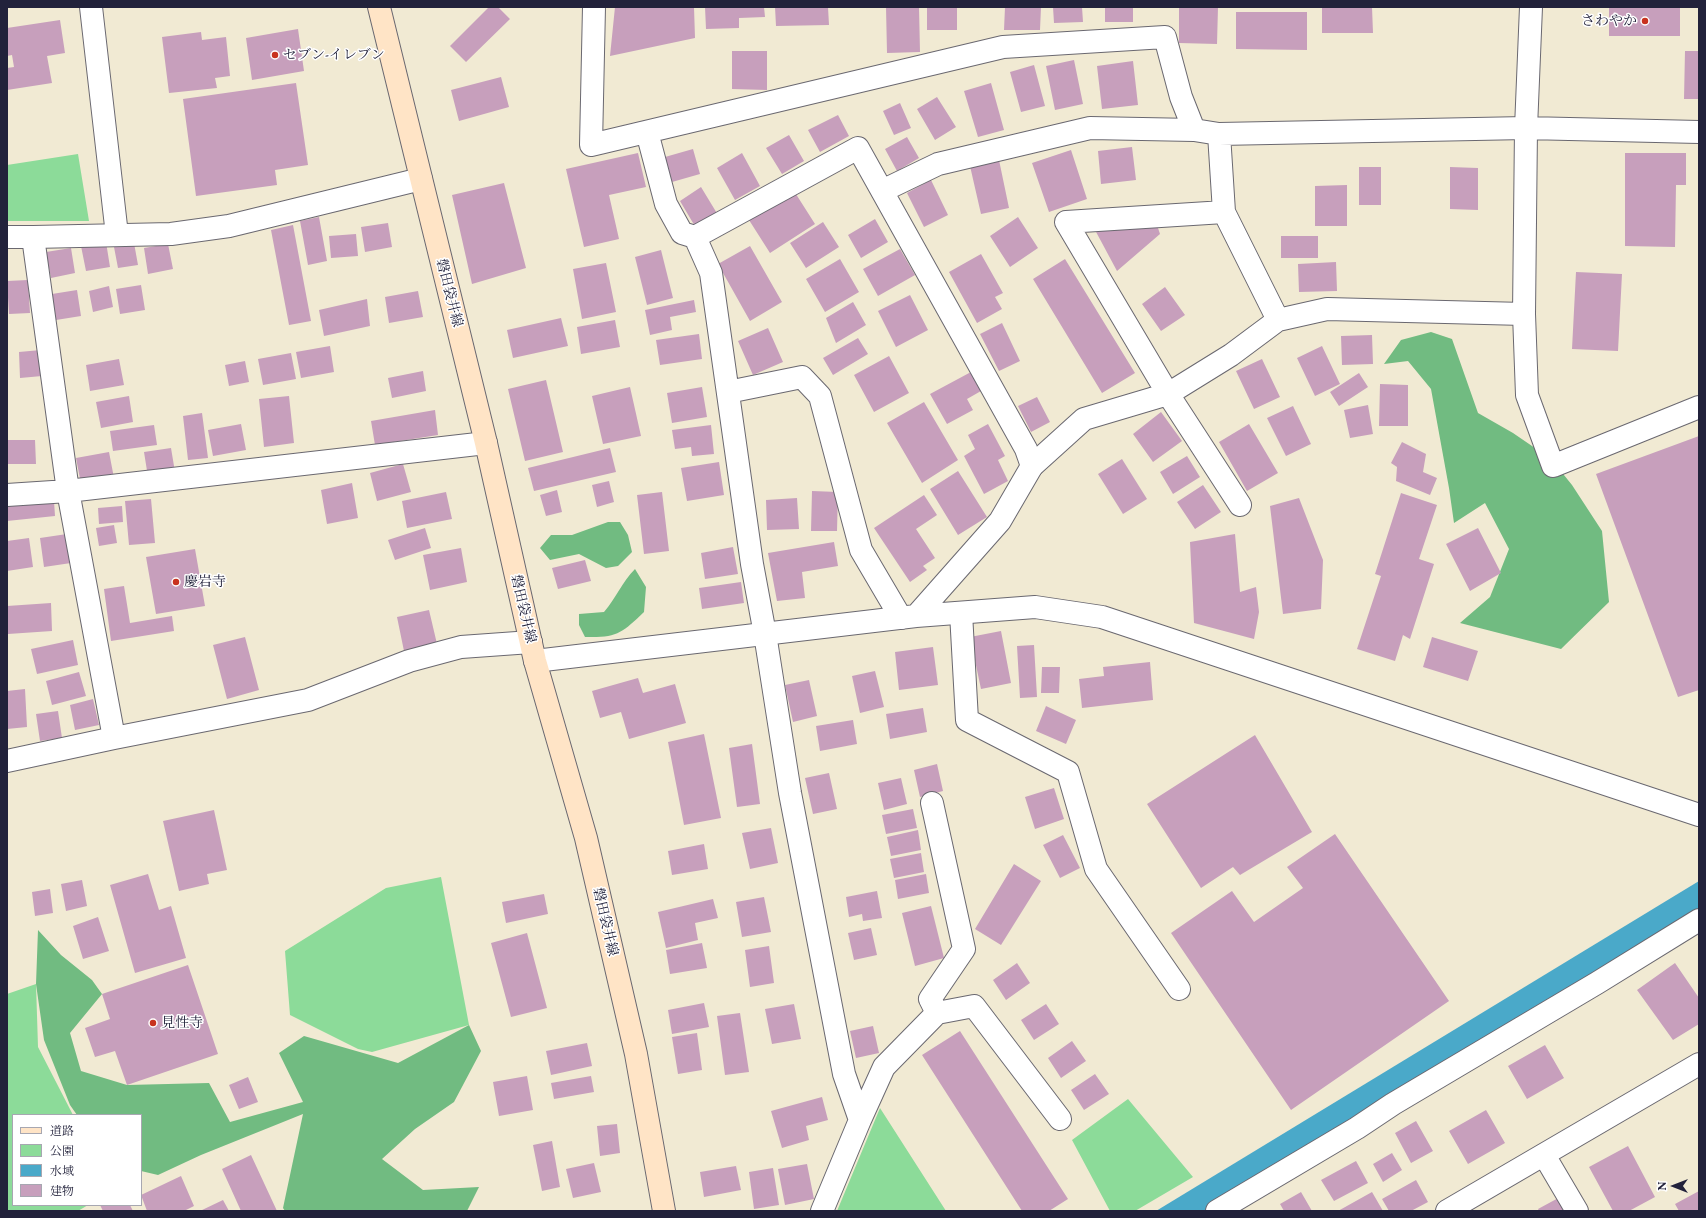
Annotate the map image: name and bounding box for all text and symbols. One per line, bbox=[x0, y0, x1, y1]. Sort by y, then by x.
place label: さわやか bbox=[1581, 13, 1637, 29]
marker: さわやか bbox=[1640, 16, 1650, 26]
place label: セブン-イレブン bbox=[283, 47, 385, 63]
marker: セブン-イレブン bbox=[270, 50, 280, 60]
street label: 磐田袋井線 bbox=[432, 257, 466, 329]
street label: 磐田袋井線 bbox=[507, 573, 539, 645]
place label: 慶岩寺 bbox=[184, 574, 226, 590]
marker: 慶岩寺 bbox=[171, 577, 181, 587]
street label: 磐田袋井線 bbox=[589, 886, 621, 958]
place label: 見性寺 bbox=[161, 1015, 203, 1031]
marker: 見性寺 bbox=[148, 1018, 158, 1028]
legend bbox=[12, 1114, 142, 1206]
text: 道路 bbox=[50, 1123, 74, 1139]
text: 公園 bbox=[50, 1143, 74, 1159]
text: 水域 bbox=[50, 1163, 74, 1179]
north arrow bbox=[1654, 1166, 1694, 1206]
text: N bbox=[1655, 1182, 1669, 1190]
text: 建物 bbox=[50, 1183, 74, 1199]

